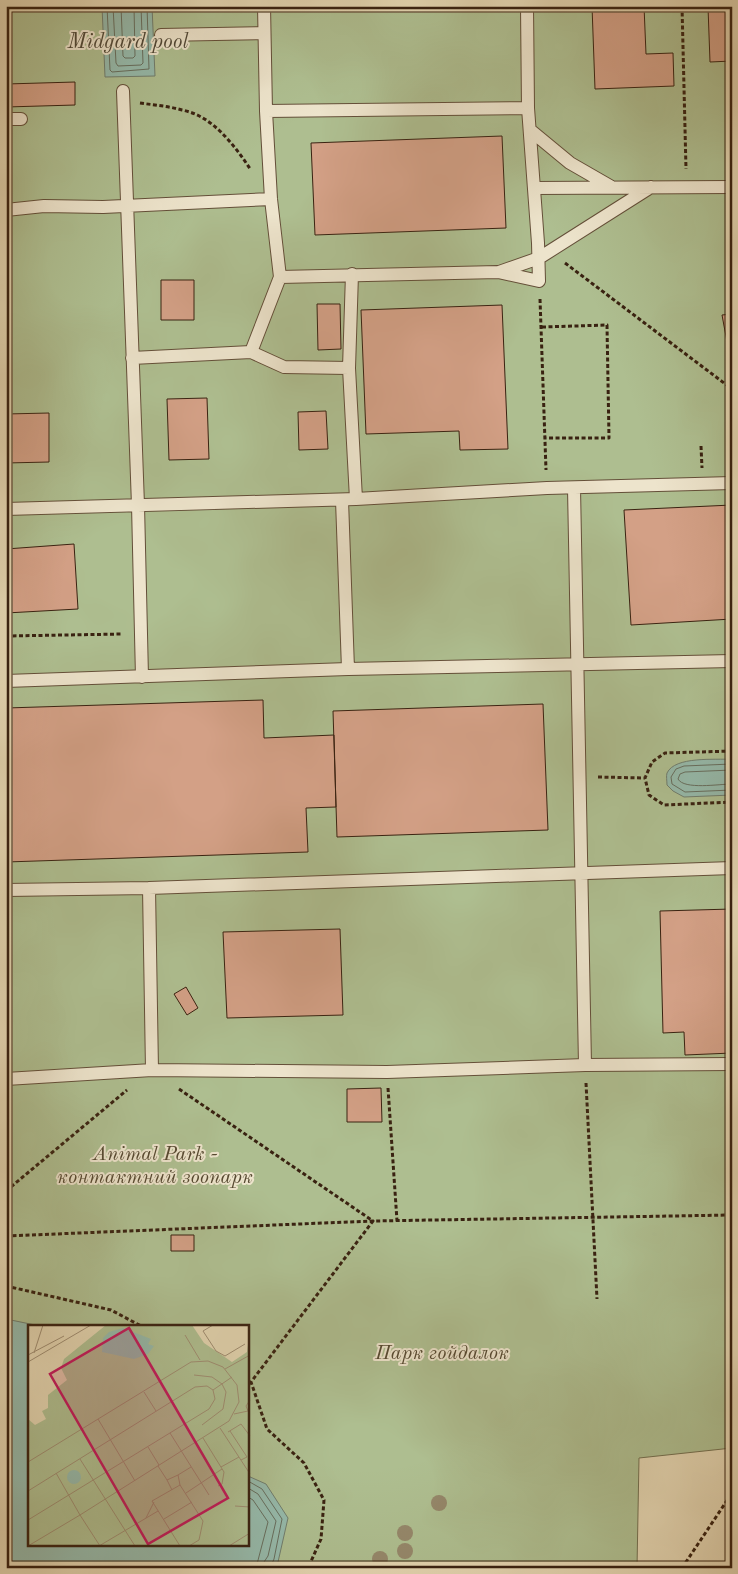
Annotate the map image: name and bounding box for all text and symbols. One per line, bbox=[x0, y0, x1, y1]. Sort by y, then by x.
water label: Midgard pool bbox=[66, 32, 189, 53]
park label: Animal Park - контактний зоопарк bbox=[57, 1145, 253, 1188]
inset map bbox=[28, 1325, 249, 1546]
park label: Парк гойдалок bbox=[374, 1344, 509, 1364]

